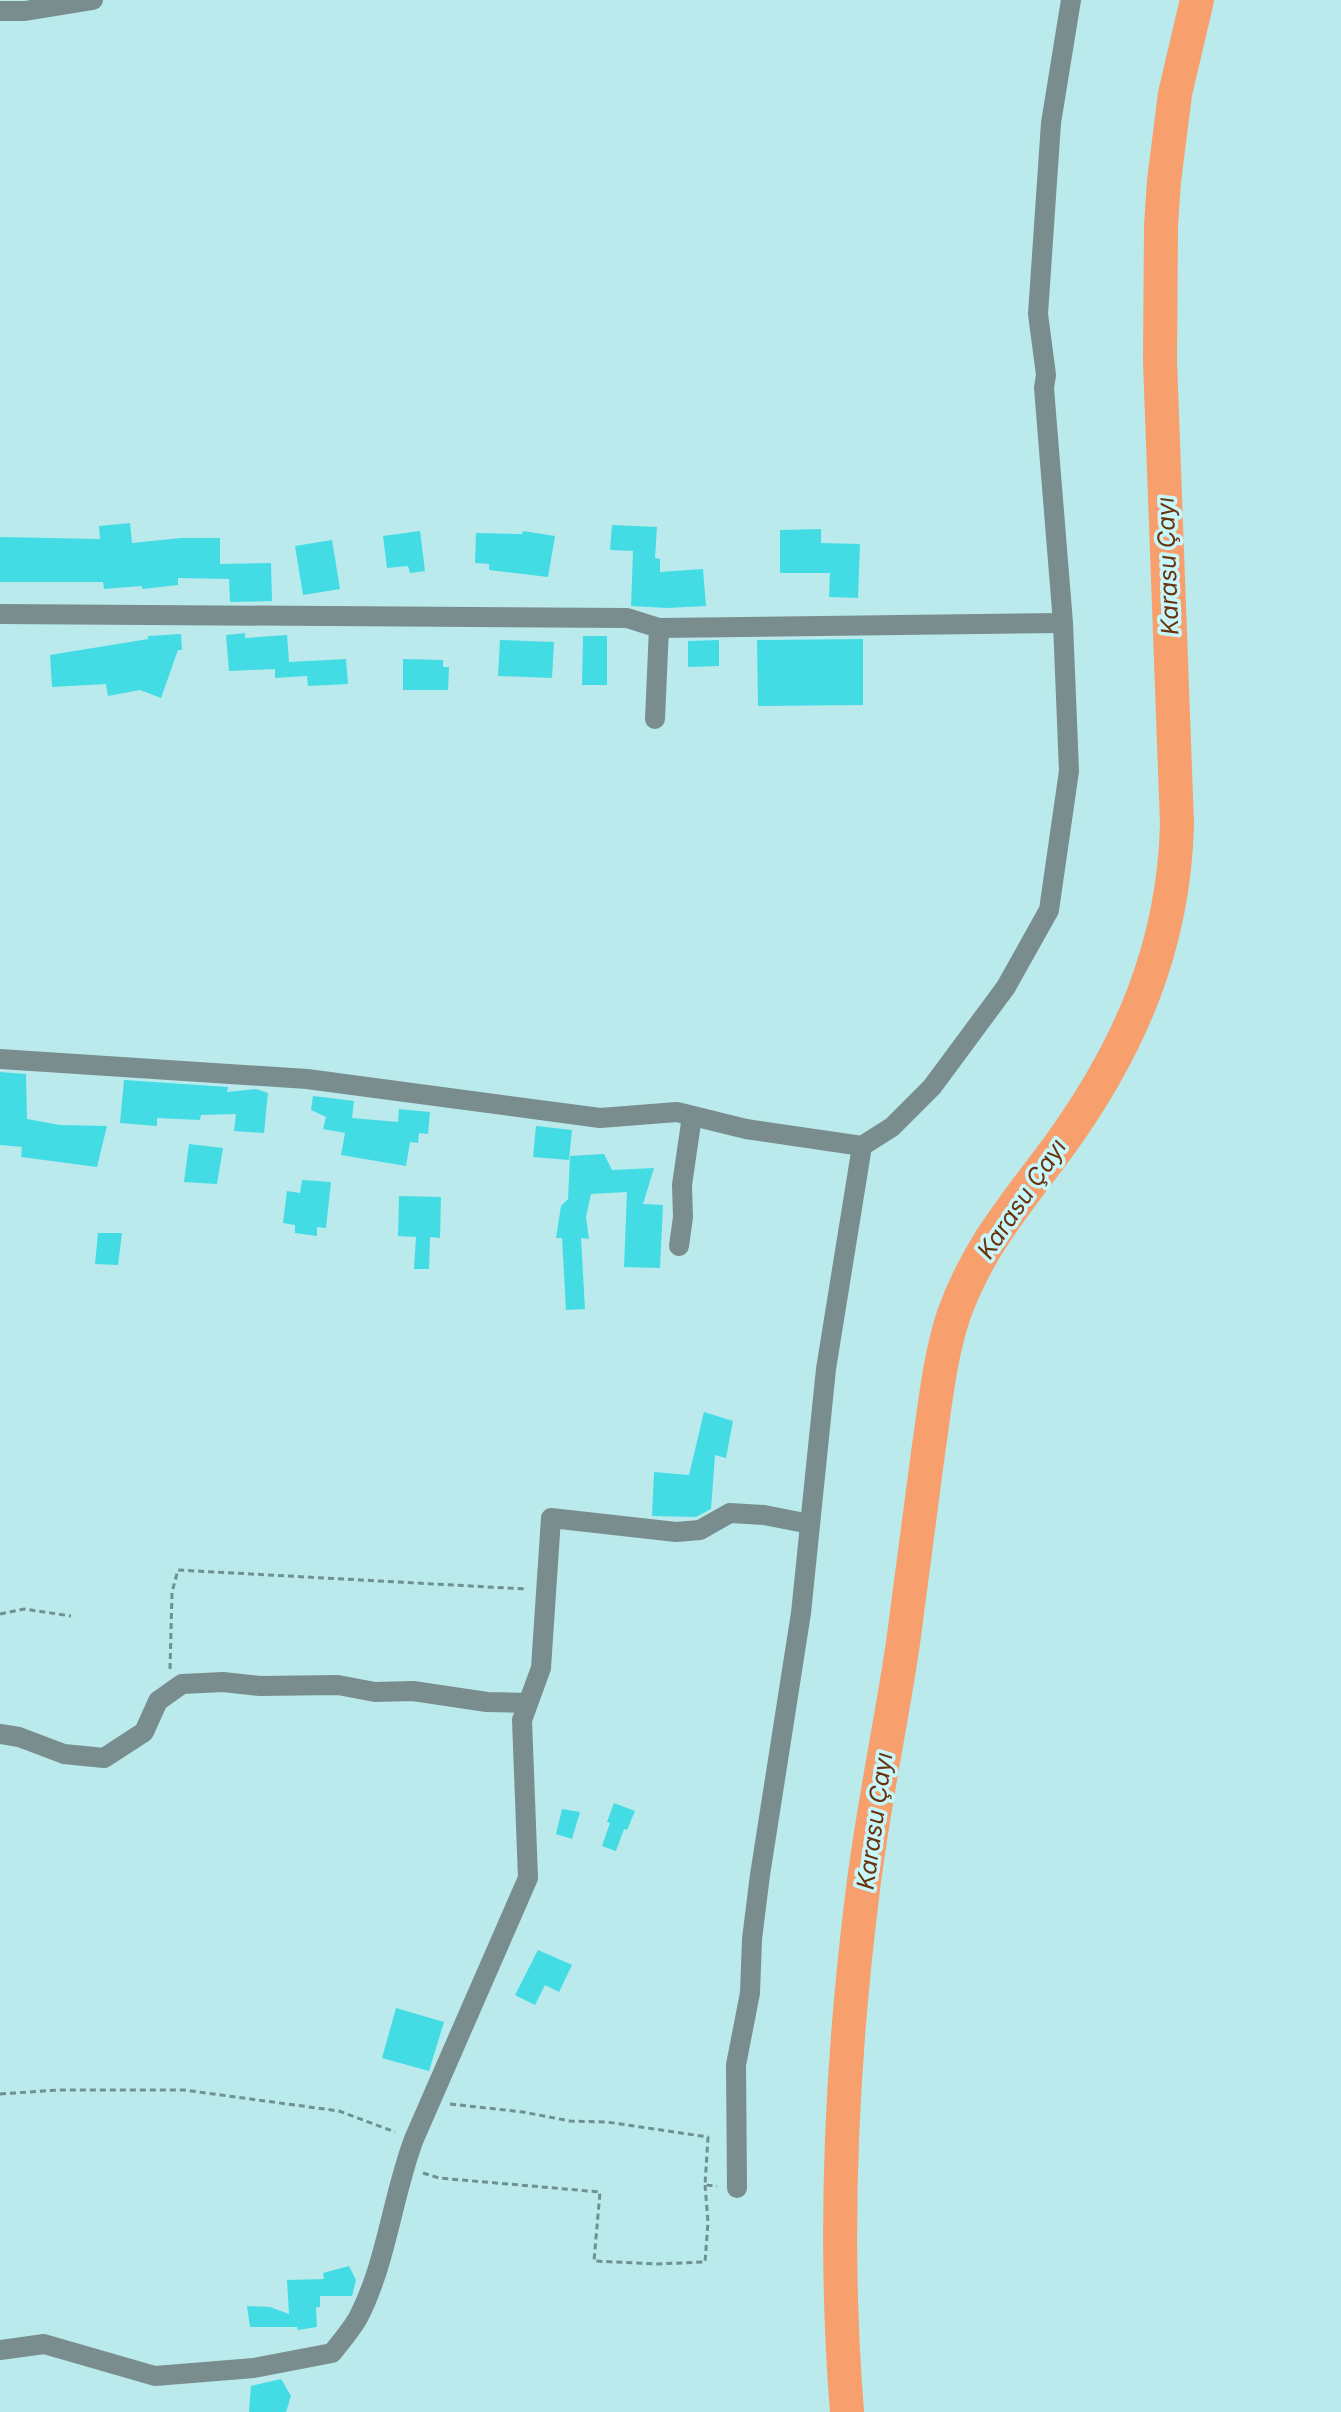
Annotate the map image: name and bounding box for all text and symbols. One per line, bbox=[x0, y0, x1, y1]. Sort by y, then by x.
water label: Karasu Çayı bbox=[1151, 496, 1184, 636]
water label: Karasu Çayı bbox=[971, 1133, 1072, 1264]
water label: Karasu Çayı bbox=[851, 1750, 898, 1891]

